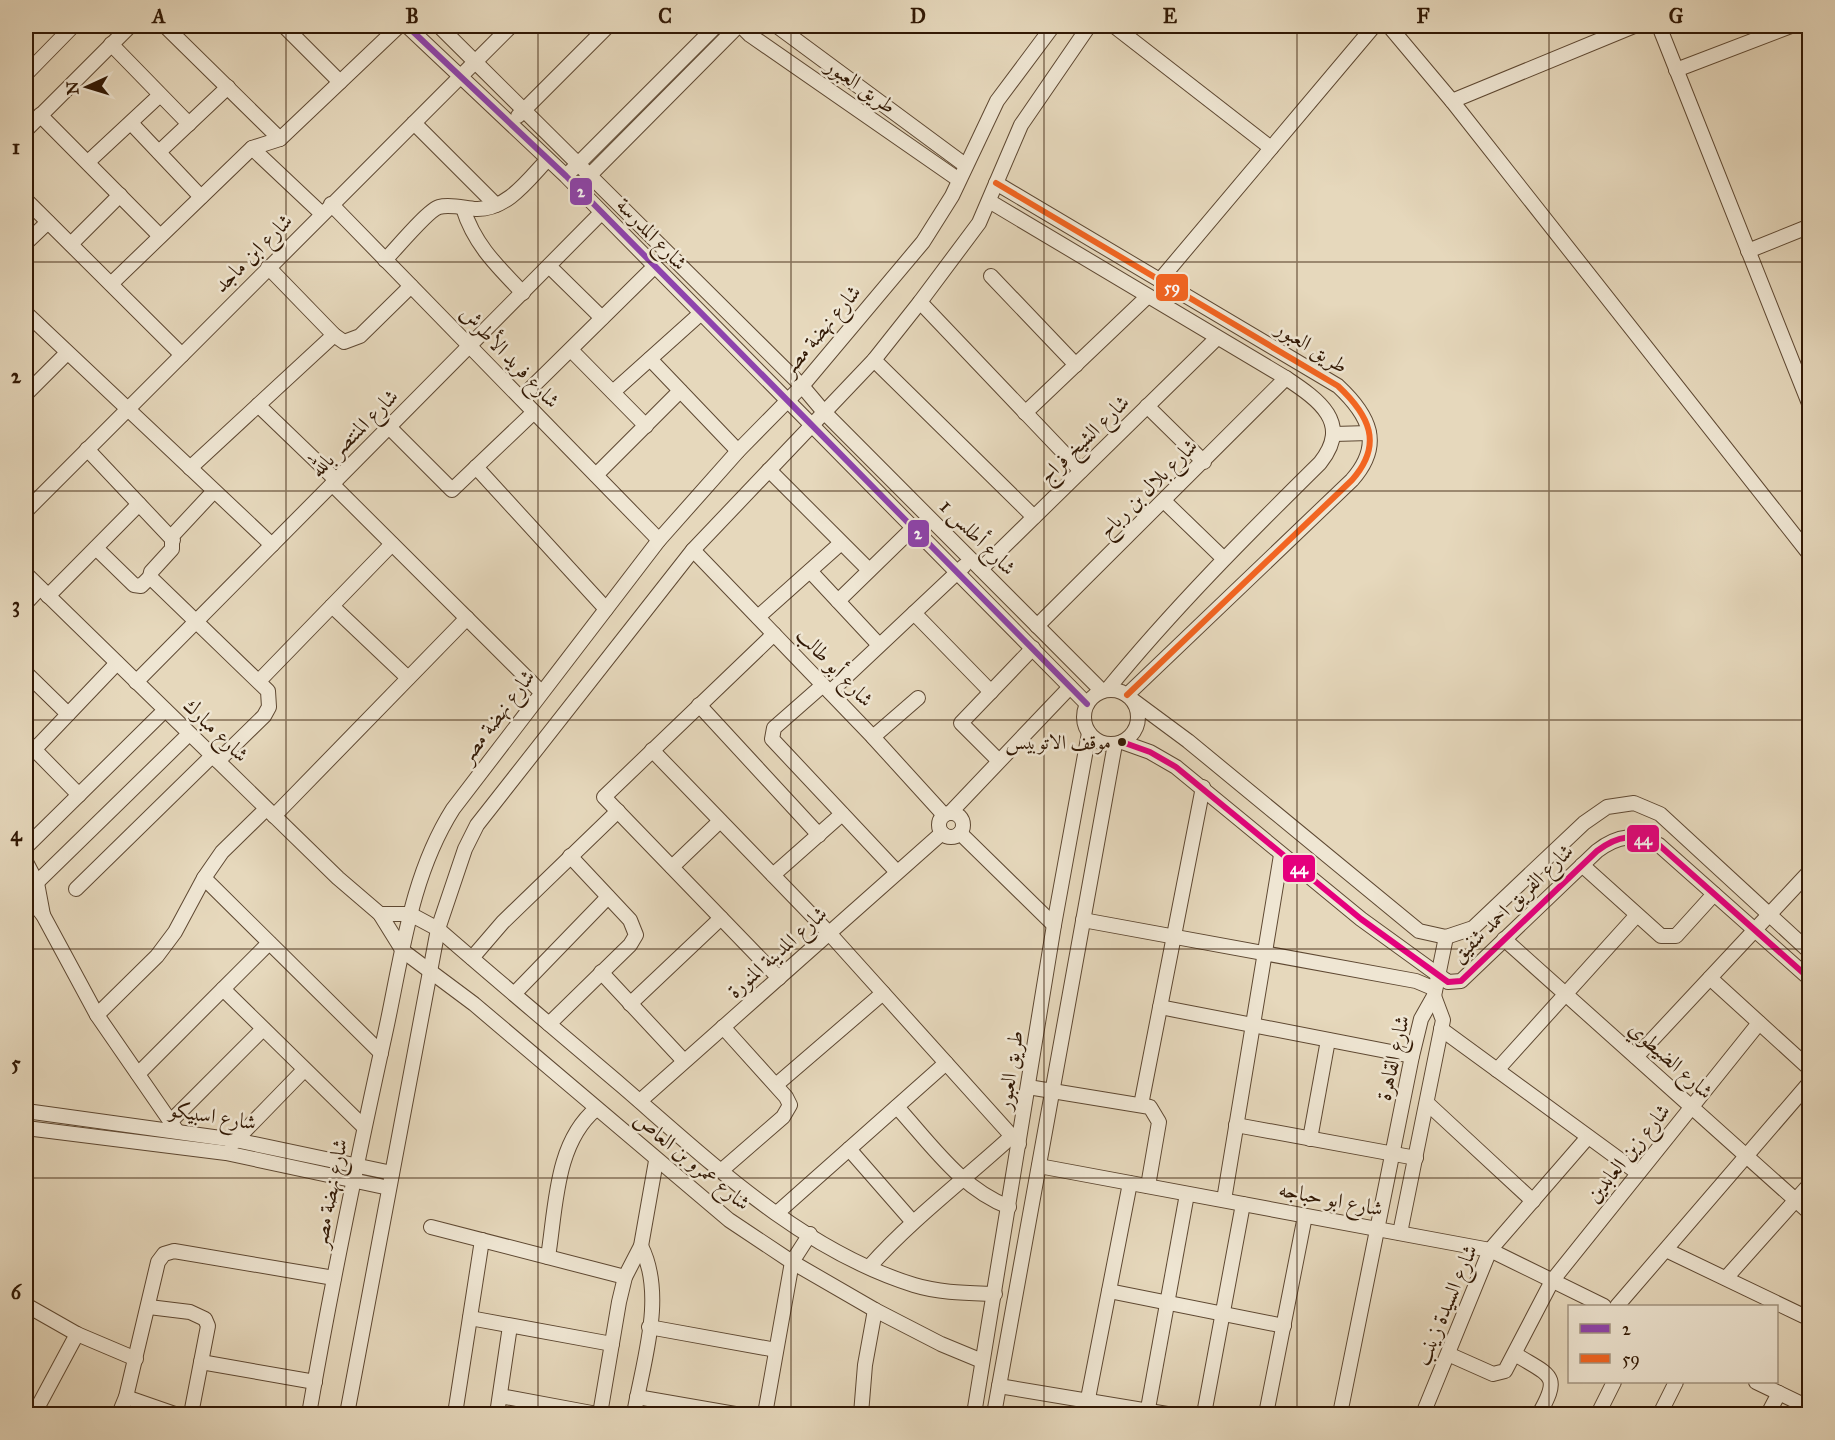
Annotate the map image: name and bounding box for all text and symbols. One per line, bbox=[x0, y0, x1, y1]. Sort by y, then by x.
text: A bbox=[150, 4, 166, 28]
text: B bbox=[405, 4, 419, 28]
text: C bbox=[658, 4, 672, 28]
text: D bbox=[910, 4, 926, 28]
text: E bbox=[1163, 4, 1178, 28]
text: F bbox=[1416, 4, 1430, 28]
text: G bbox=[1669, 4, 1684, 28]
street label: طريق العبور bbox=[819, 51, 901, 119]
north arrow bbox=[57, 57, 117, 117]
text: N bbox=[63, 80, 82, 95]
text: 1 bbox=[12, 135, 20, 159]
line badge: 2 bbox=[569, 177, 593, 206]
text: 2 bbox=[577, 182, 586, 201]
street label: شارع المدرسة bbox=[607, 192, 693, 279]
street label: شارع ابن ماجد bbox=[208, 208, 302, 302]
line badge: 59 bbox=[1155, 273, 1189, 302]
text: 59 bbox=[1164, 278, 1180, 298]
street label: شارع نهضة مصر bbox=[774, 279, 870, 385]
street label: شارع فريد الأطرش bbox=[451, 299, 567, 417]
street label: طريق العبور bbox=[1270, 314, 1353, 379]
text: 2 bbox=[11, 364, 22, 388]
street label: شارع المنتصر بالله bbox=[302, 381, 407, 486]
street label: شارع الشيخ فراج bbox=[1033, 389, 1139, 493]
street label: شارع بلال بن رباح bbox=[1093, 433, 1207, 547]
street label: شارع أطلس 1 bbox=[931, 492, 1023, 584]
line badge: 2 bbox=[907, 519, 930, 548]
text: 2 bbox=[914, 524, 923, 543]
text: 3 bbox=[12, 593, 20, 618]
street label: شارع أبو طالب bbox=[787, 620, 881, 716]
street label: شارع نهضة مصر bbox=[452, 664, 545, 772]
street label: شارع مبارك bbox=[174, 692, 254, 771]
place label: موقف الاتوبيس bbox=[1005, 730, 1111, 756]
marker: موقف الاتوبيس bbox=[1116, 736, 1128, 748]
text: 4 bbox=[10, 822, 22, 847]
line badge: 44 bbox=[1626, 824, 1660, 853]
text: 44 bbox=[1634, 830, 1653, 850]
street label: شارع الفريق احمد شفيق bbox=[1445, 838, 1582, 972]
line badge: 44 bbox=[1282, 854, 1316, 883]
text: 44 bbox=[1290, 859, 1309, 879]
street label: شارع المدينة المنورة bbox=[722, 900, 836, 1007]
street label: شارع القاهرة bbox=[1371, 1013, 1420, 1104]
street label: شارع الضيطوي bbox=[1620, 1015, 1718, 1108]
street label: طريق العبور bbox=[991, 1029, 1029, 1113]
text: 5 bbox=[11, 1051, 21, 1075]
street label: شارع اسبيكو bbox=[165, 1096, 258, 1141]
street label: شارع زين العابدين bbox=[1580, 1098, 1680, 1211]
street label: شارع عمرو بن العاص bbox=[625, 1106, 755, 1220]
street label: شارع نهضة مصر bbox=[306, 1136, 358, 1253]
street label: شارع ابو حباجه bbox=[1276, 1176, 1385, 1227]
street label: شارع السيدة زينب bbox=[1409, 1241, 1488, 1371]
text: 6 bbox=[11, 1280, 23, 1304]
legend bbox=[1568, 1305, 1778, 1383]
text: 2 bbox=[1622, 1318, 1631, 1340]
text: 59 bbox=[1622, 1348, 1640, 1370]

